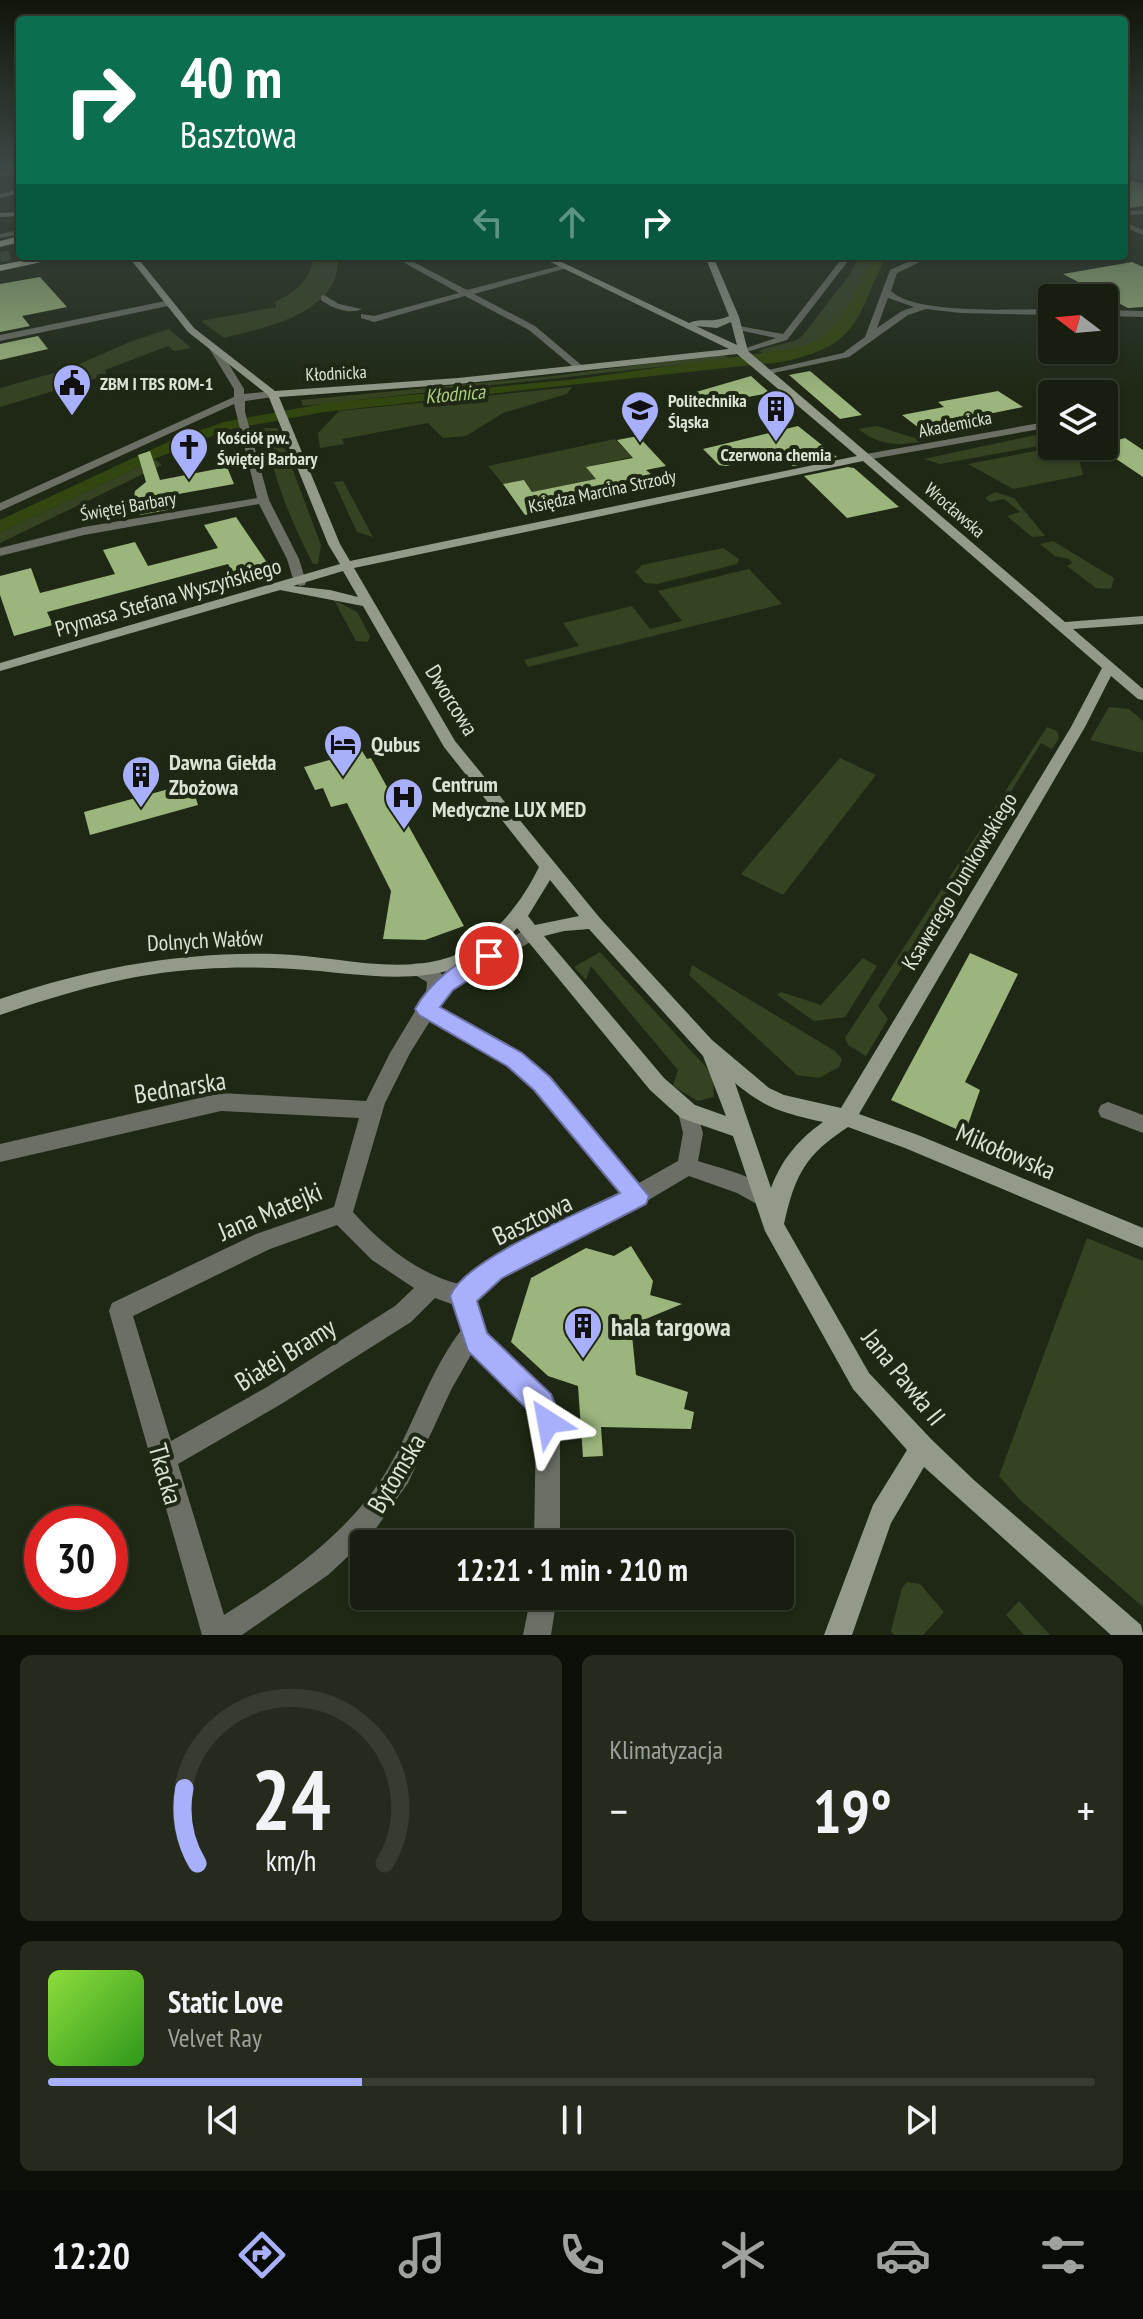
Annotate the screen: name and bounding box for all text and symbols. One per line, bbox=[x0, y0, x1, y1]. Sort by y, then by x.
text: 40 m bbox=[180, 41, 282, 113]
icon: right bbox=[48, 48, 152, 152]
text: Basztowa bbox=[180, 111, 297, 158]
icon: left bbox=[466, 200, 510, 244]
icon: ahead bbox=[550, 200, 594, 244]
icon: right bbox=[634, 200, 678, 244]
north arrow bbox=[1038, 284, 1118, 364]
map controls bbox=[1038, 284, 1118, 460]
street label: Kłodnicka bbox=[305, 360, 367, 386]
public building icon: ZBM I TBS ROM-1 bbox=[51, 362, 93, 417]
place label: ZBM I TBS ROM-1 bbox=[100, 372, 213, 395]
water label: Kłodnica bbox=[424, 378, 487, 410]
button: layers bbox=[1038, 380, 1118, 460]
building icon: Czerwona chemia bbox=[755, 388, 797, 443]
school or university icon: Politechnika Śląska bbox=[619, 389, 661, 444]
place label: Politechnika Śląska bbox=[668, 389, 747, 433]
street label: Akademicka bbox=[916, 406, 994, 442]
church icon: Kościół pw. Świętej Barbary bbox=[168, 426, 210, 481]
place label: Kościół pw. Świętej Barbary bbox=[217, 426, 318, 470]
place label: Czerwona chemia bbox=[720, 443, 832, 466]
street label: Księdza Marcina Strzody bbox=[526, 464, 678, 518]
street label: Wrocławska bbox=[920, 477, 990, 543]
street label: Świętej Barbary bbox=[78, 486, 178, 526]
street label: Prymasa Stefana Wyszyńskiego bbox=[52, 551, 284, 643]
street label: Dworcowa bbox=[419, 659, 485, 741]
hotel icon: Qubus bbox=[322, 723, 364, 778]
place label: Qubus bbox=[371, 730, 421, 758]
place label: Dawna Giełda Zbożowa bbox=[169, 748, 276, 801]
building icon: Dawna Giełda Zbożowa bbox=[120, 754, 162, 809]
place label: Centrum Medyczne LUX MED bbox=[432, 770, 587, 823]
hospital icon: Centrum Medyczne LUX MED bbox=[383, 776, 425, 831]
street label: Ksawerego Dunikowskiego bbox=[895, 787, 1023, 975]
pin bbox=[455, 922, 523, 990]
street label: Dolnych Wałów bbox=[146, 923, 264, 957]
icon: arrive bbox=[467, 934, 511, 978]
street label: Bednarska bbox=[132, 1063, 228, 1111]
street label: Mikołowska bbox=[951, 1115, 1061, 1187]
street label: Jana Matejki bbox=[212, 1174, 327, 1248]
street label: Basztowa bbox=[487, 1186, 577, 1252]
building icon: hala targowa bbox=[562, 1305, 604, 1360]
street label: Białej Bramy bbox=[228, 1310, 342, 1398]
place label: hala targowa bbox=[611, 1310, 731, 1343]
street label: Jana Pawła II bbox=[854, 1321, 953, 1432]
position arrow bbox=[506, 1380, 590, 1464]
street label: Bytomska bbox=[360, 1427, 432, 1519]
street label: Tkacka bbox=[142, 1440, 190, 1508]
speed limit sign: 30 bbox=[24, 1506, 128, 1610]
text: 12:21 · 1 min · 210 m bbox=[456, 1550, 688, 1589]
text: Klimatyzacja bbox=[610, 1733, 723, 1766]
text: 24 bbox=[251, 1745, 331, 1853]
text: 19° bbox=[813, 1772, 892, 1850]
text: − bbox=[610, 1782, 628, 1839]
text: + bbox=[1077, 1782, 1095, 1839]
text: km/h bbox=[265, 1842, 316, 1879]
text: Static Love bbox=[168, 1982, 283, 2021]
text: Velvet Ray bbox=[168, 2021, 262, 2054]
icon: previous bbox=[201, 2098, 245, 2142]
icon: pause bbox=[550, 2098, 594, 2142]
icon: next bbox=[899, 2098, 943, 2142]
icon: directions bbox=[234, 2227, 290, 2283]
icon: music bbox=[394, 2227, 450, 2283]
icon: phone bbox=[554, 2227, 610, 2283]
icon: climate bbox=[715, 2227, 771, 2283]
icon: car bbox=[875, 2227, 931, 2283]
icon: filters bbox=[1035, 2227, 1091, 2283]
text: 12:20 bbox=[52, 2232, 130, 2279]

